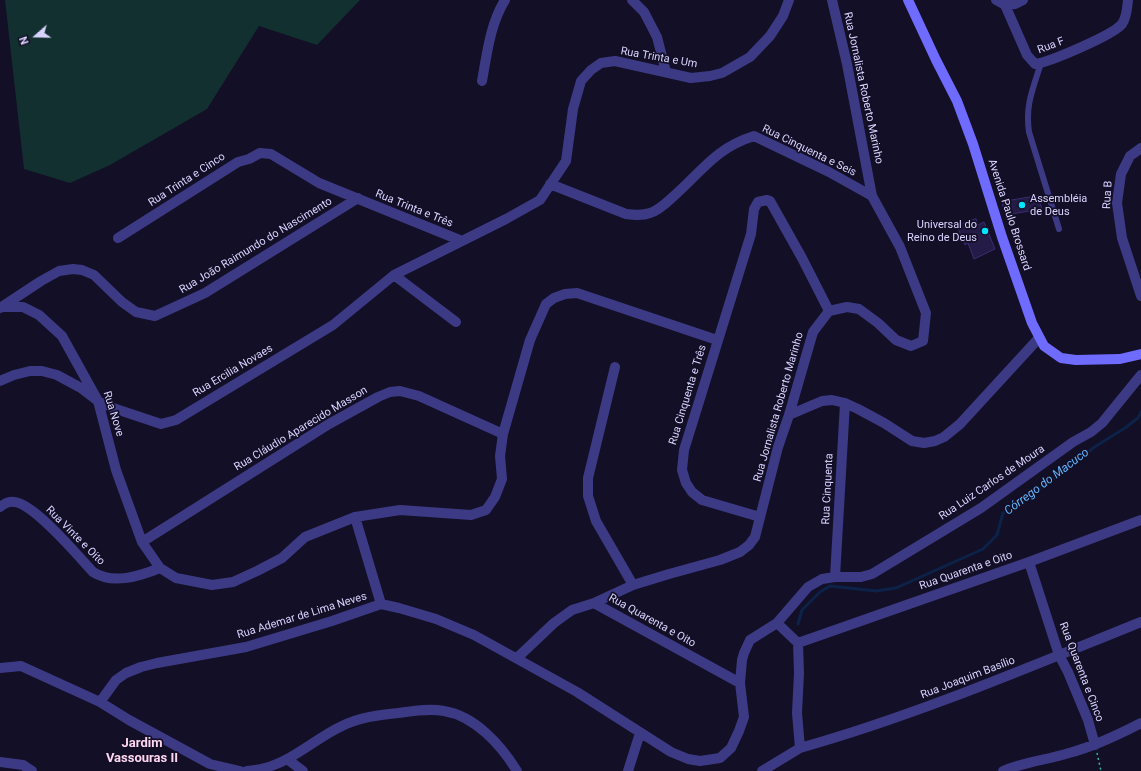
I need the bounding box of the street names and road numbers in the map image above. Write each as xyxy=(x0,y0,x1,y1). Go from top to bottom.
street label: Rua Jornalista Roberto Marinho xyxy=(840,11,886,165)
street label: Rua F xyxy=(1036,35,1066,57)
street label: Rua Trinta e Um xyxy=(620,45,698,71)
street label: Rua Cinquenta e Seis xyxy=(760,122,858,180)
street label: Rua Trinta e Cinco xyxy=(146,150,228,210)
street label: Avenida Paulo Brossard xyxy=(985,158,1033,272)
street label: Rua B xyxy=(1101,180,1115,210)
street label: Rua Trinta e Três xyxy=(373,187,455,231)
street label: Rua João Raimundo do Nascimento xyxy=(177,195,335,297)
street label: Rua Jornalista Roberto Marinho xyxy=(751,331,807,483)
street label: Rua Ercilia Novaes xyxy=(191,342,275,400)
street label: Rua Cinquenta e Três xyxy=(667,343,709,447)
street label: Rua Cláudio Aparecido Masson xyxy=(232,384,370,474)
street label: Rua Nove xyxy=(100,390,126,438)
street label: Rua Luiz Carlos de Moura xyxy=(937,443,1047,523)
street label: Rua Cinquenta xyxy=(820,453,836,525)
street label: Rua Vinte e Oito xyxy=(43,504,107,568)
street label: Rua Quarenta e Oito xyxy=(918,549,1014,593)
street label: Rua Ademar de Lima Neves xyxy=(236,590,368,642)
street label: Rua Quarenta e Oito xyxy=(606,592,698,650)
street label: Rua Quarenta e Cinco xyxy=(1056,620,1106,724)
street label: Rua Joaquim Basílio xyxy=(919,654,1017,702)

